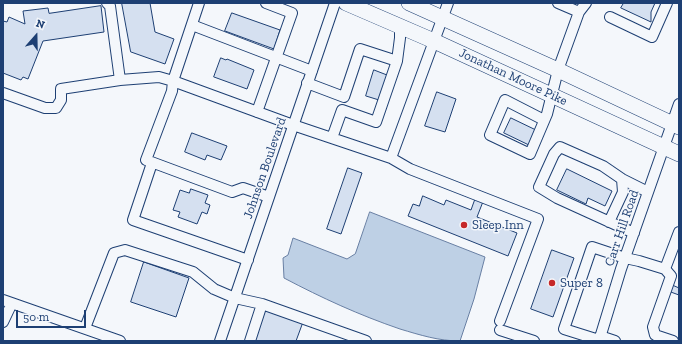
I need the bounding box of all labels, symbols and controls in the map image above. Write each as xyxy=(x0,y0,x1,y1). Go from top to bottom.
north arrow xyxy=(16,16,56,56)
text: N xyxy=(34,17,46,32)
street label: Jonathan Moore Pike xyxy=(456,45,570,109)
street label: Johnson Boulevard xyxy=(240,115,290,221)
street label: Carr Hill Road xyxy=(602,188,642,268)
place label: Sleep Inn xyxy=(472,217,524,233)
marker: Sleep Inn xyxy=(459,220,469,230)
place label: Super 8 xyxy=(560,275,603,291)
marker: Super 8 xyxy=(547,278,557,288)
scale bar xyxy=(18,302,88,328)
text: 50 m xyxy=(23,310,49,324)

